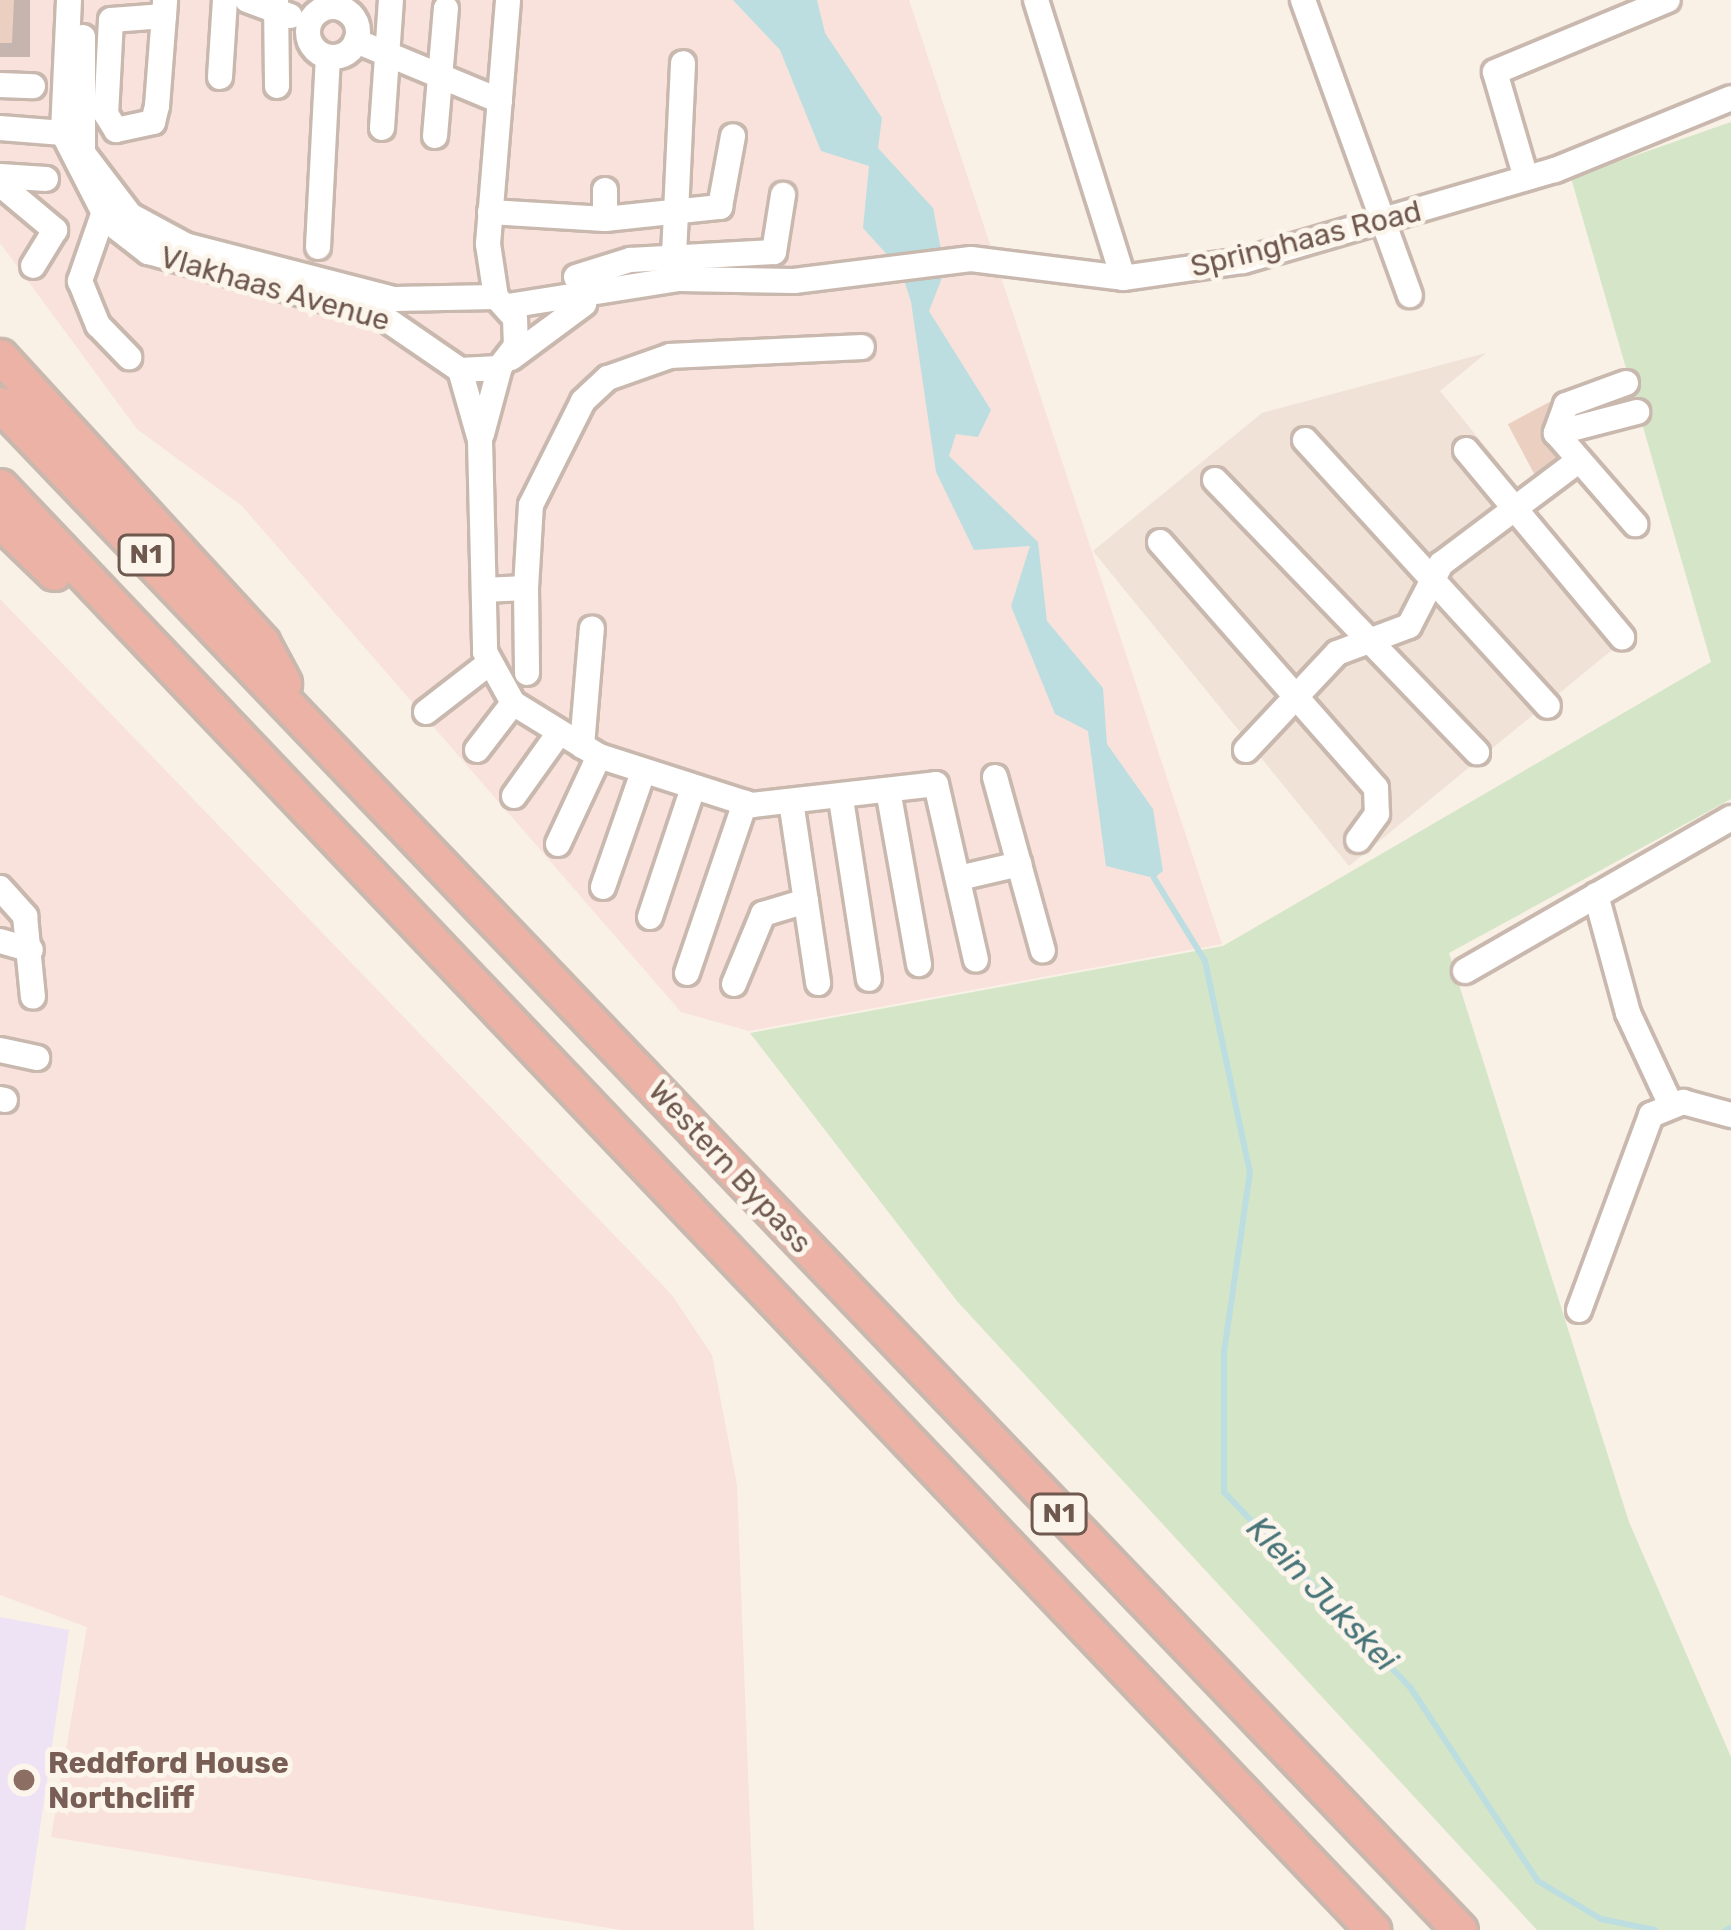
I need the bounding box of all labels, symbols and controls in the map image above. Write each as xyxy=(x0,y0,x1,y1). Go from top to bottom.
street label: Springhaas Road xyxy=(1187,193,1425,285)
street label: Vlakhaas Avenue xyxy=(156,239,394,339)
road number: N1 xyxy=(116,534,176,576)
street label: Western Bypass xyxy=(641,1073,819,1261)
road number: N1 xyxy=(1029,1493,1089,1535)
water label: Klein Jukskei xyxy=(1239,1509,1405,1679)
place label: Reddford House Northcliff xyxy=(48,1745,289,1816)
marker: Reddford House Northcliff xyxy=(11,1767,37,1793)

